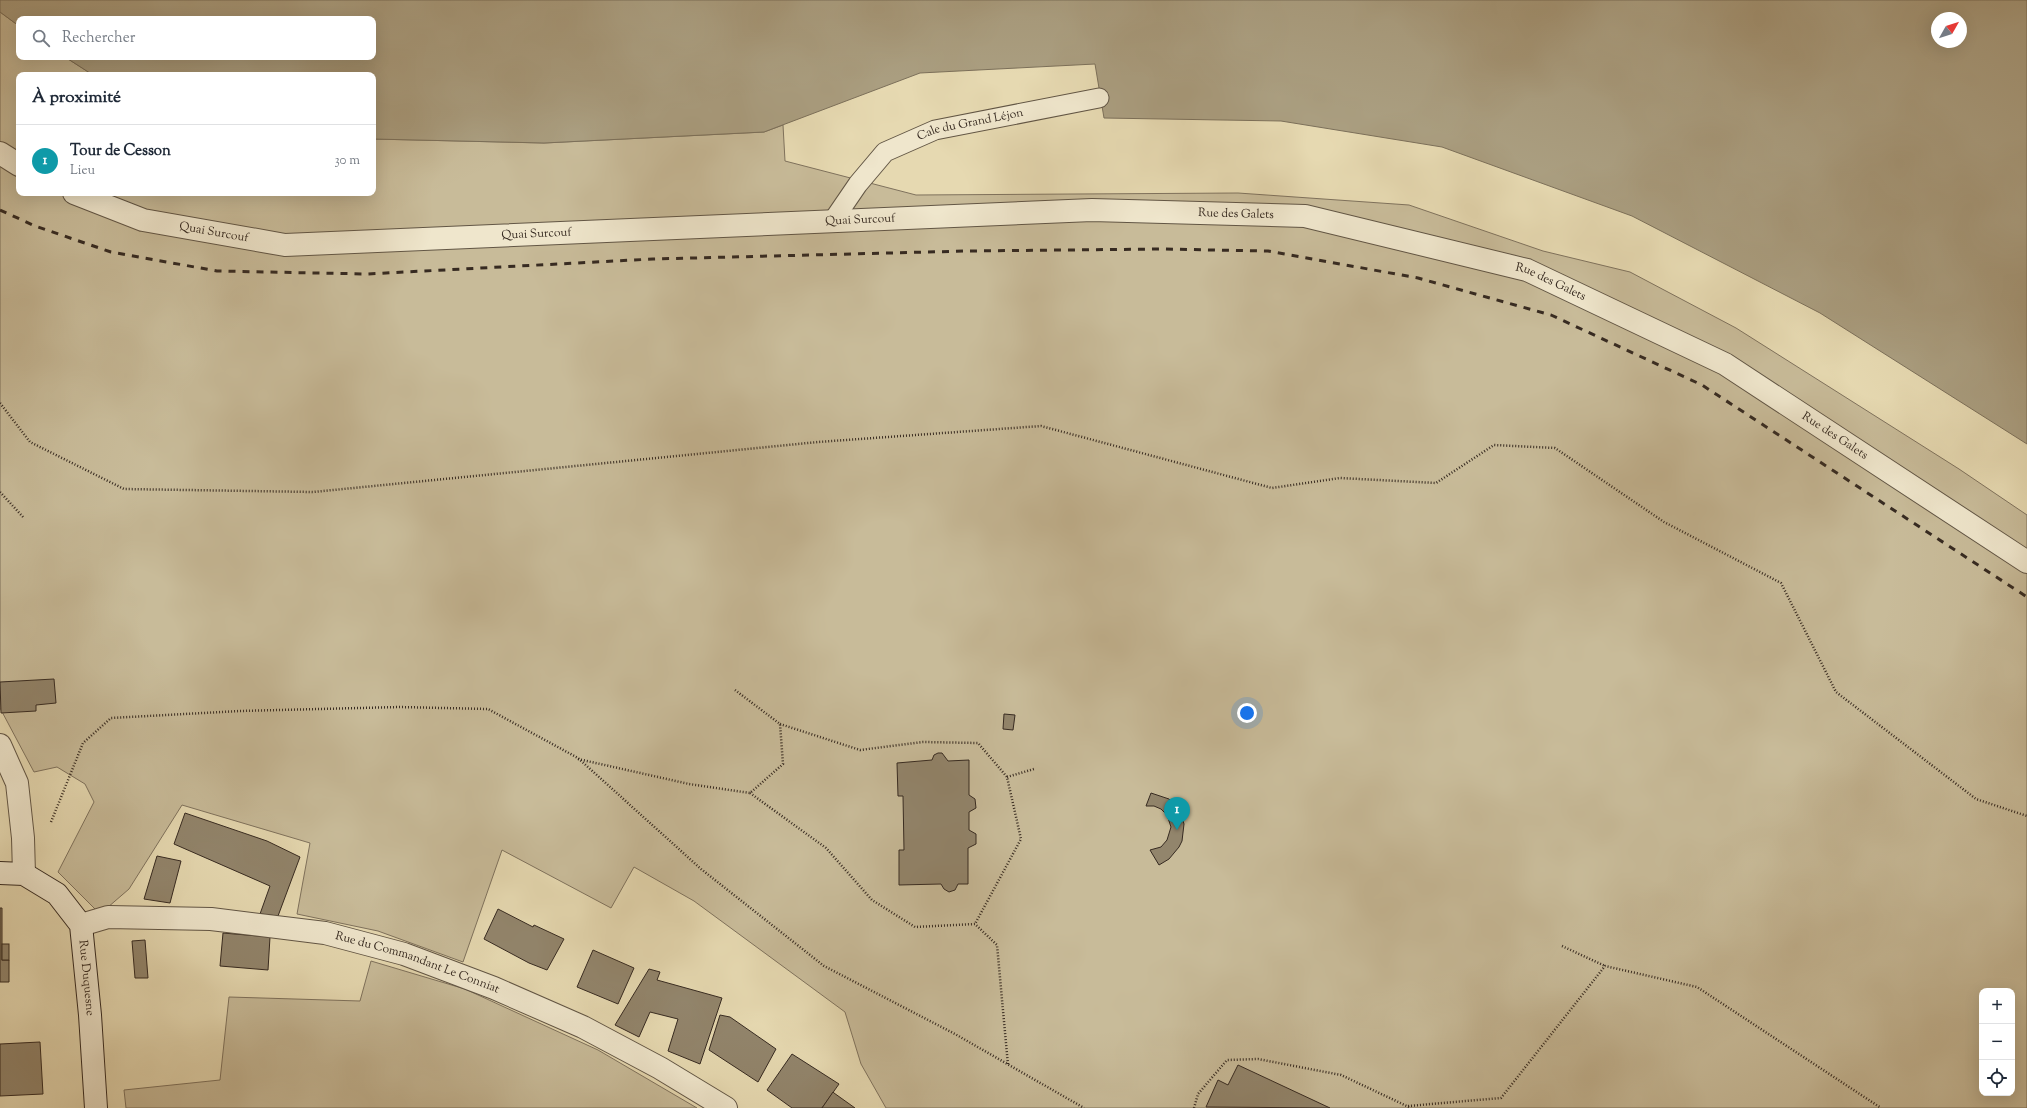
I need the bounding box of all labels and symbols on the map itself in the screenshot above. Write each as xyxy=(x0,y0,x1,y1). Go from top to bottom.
north arrow xyxy=(1931,12,1967,48)
street label: Cale du Grand Léjon xyxy=(914,104,1025,146)
street label: Rue des Galets xyxy=(1198,204,1274,224)
street label: Quai Surcouf xyxy=(825,210,896,231)
street label: Quai Surcouf xyxy=(178,218,251,248)
street label: Quai Surcouf xyxy=(501,224,573,245)
street label: Rue des Galets xyxy=(1514,259,1589,306)
street label: Rue des Galets xyxy=(1798,408,1872,464)
your location xyxy=(1237,703,1257,723)
pin: 1 xyxy=(1164,797,1190,830)
street label: Rue du Commandant Le Conniat xyxy=(333,927,502,998)
street label: Rue Duquesne xyxy=(74,939,99,1017)

